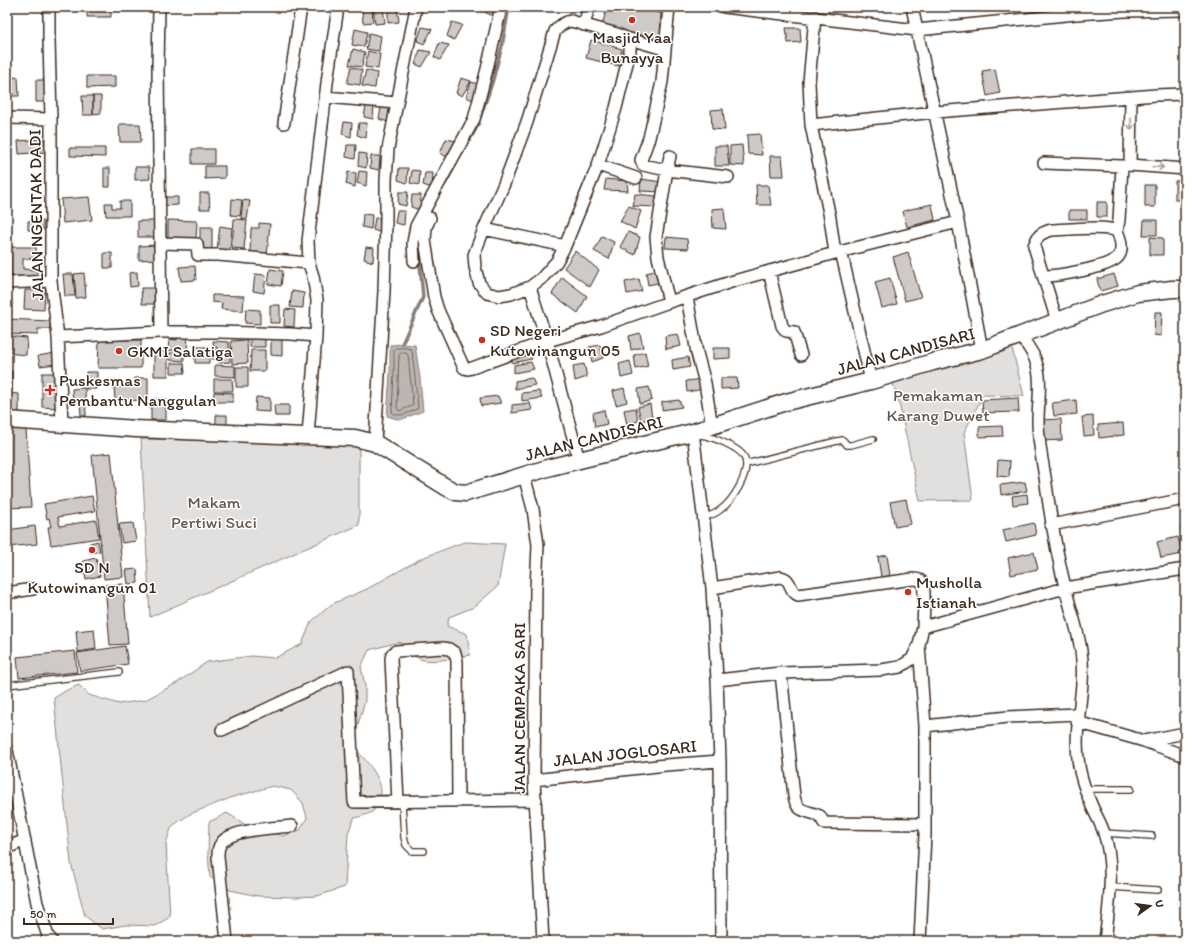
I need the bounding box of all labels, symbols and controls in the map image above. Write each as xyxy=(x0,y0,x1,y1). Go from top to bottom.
marker: Masjid Yaa Bunayya xyxy=(627,15,637,25)
place label: Masjid Yaa Bunayya xyxy=(593,27,672,67)
one-way arrow xyxy=(1127,117,1135,130)
street label: JALAN NGENTAK DADI xyxy=(25,129,47,301)
one-way arrow xyxy=(1151,163,1164,170)
place label: SD Negeri Kutowinangun 05 xyxy=(490,320,620,360)
street label: JALAN CANDISARI xyxy=(835,323,977,379)
marker: SD Negeri Kutowinangun 05 xyxy=(477,335,487,345)
place label: GKMI Salatiga xyxy=(127,341,233,361)
marker: GKMI Salatiga xyxy=(114,346,124,356)
place label: Puskesmas Pembantu Nanggulan xyxy=(59,370,217,410)
marker: Puskesmas Pembantu Nanggulan xyxy=(44,384,56,396)
park label: Pemakaman Karang Duwet xyxy=(886,385,990,425)
street label: JALAN CANDISARI xyxy=(523,411,665,465)
park label: Makam Pertiwi Suci xyxy=(171,492,257,532)
marker: SD N Kutowinangun 01 xyxy=(87,545,97,555)
place label: SD N Kutowinangun 01 xyxy=(28,557,157,597)
place label: Musholla Istianah xyxy=(916,572,982,612)
marker: Musholla Istianah xyxy=(903,587,913,597)
street label: JALAN CEMPAKA SARI xyxy=(509,622,529,794)
street label: JALAN JOGLOSARI xyxy=(552,736,698,770)
north arrow xyxy=(1130,886,1170,926)
text: U xyxy=(1152,899,1166,909)
scale bar xyxy=(24,900,113,926)
text: 50 m xyxy=(30,907,56,921)

